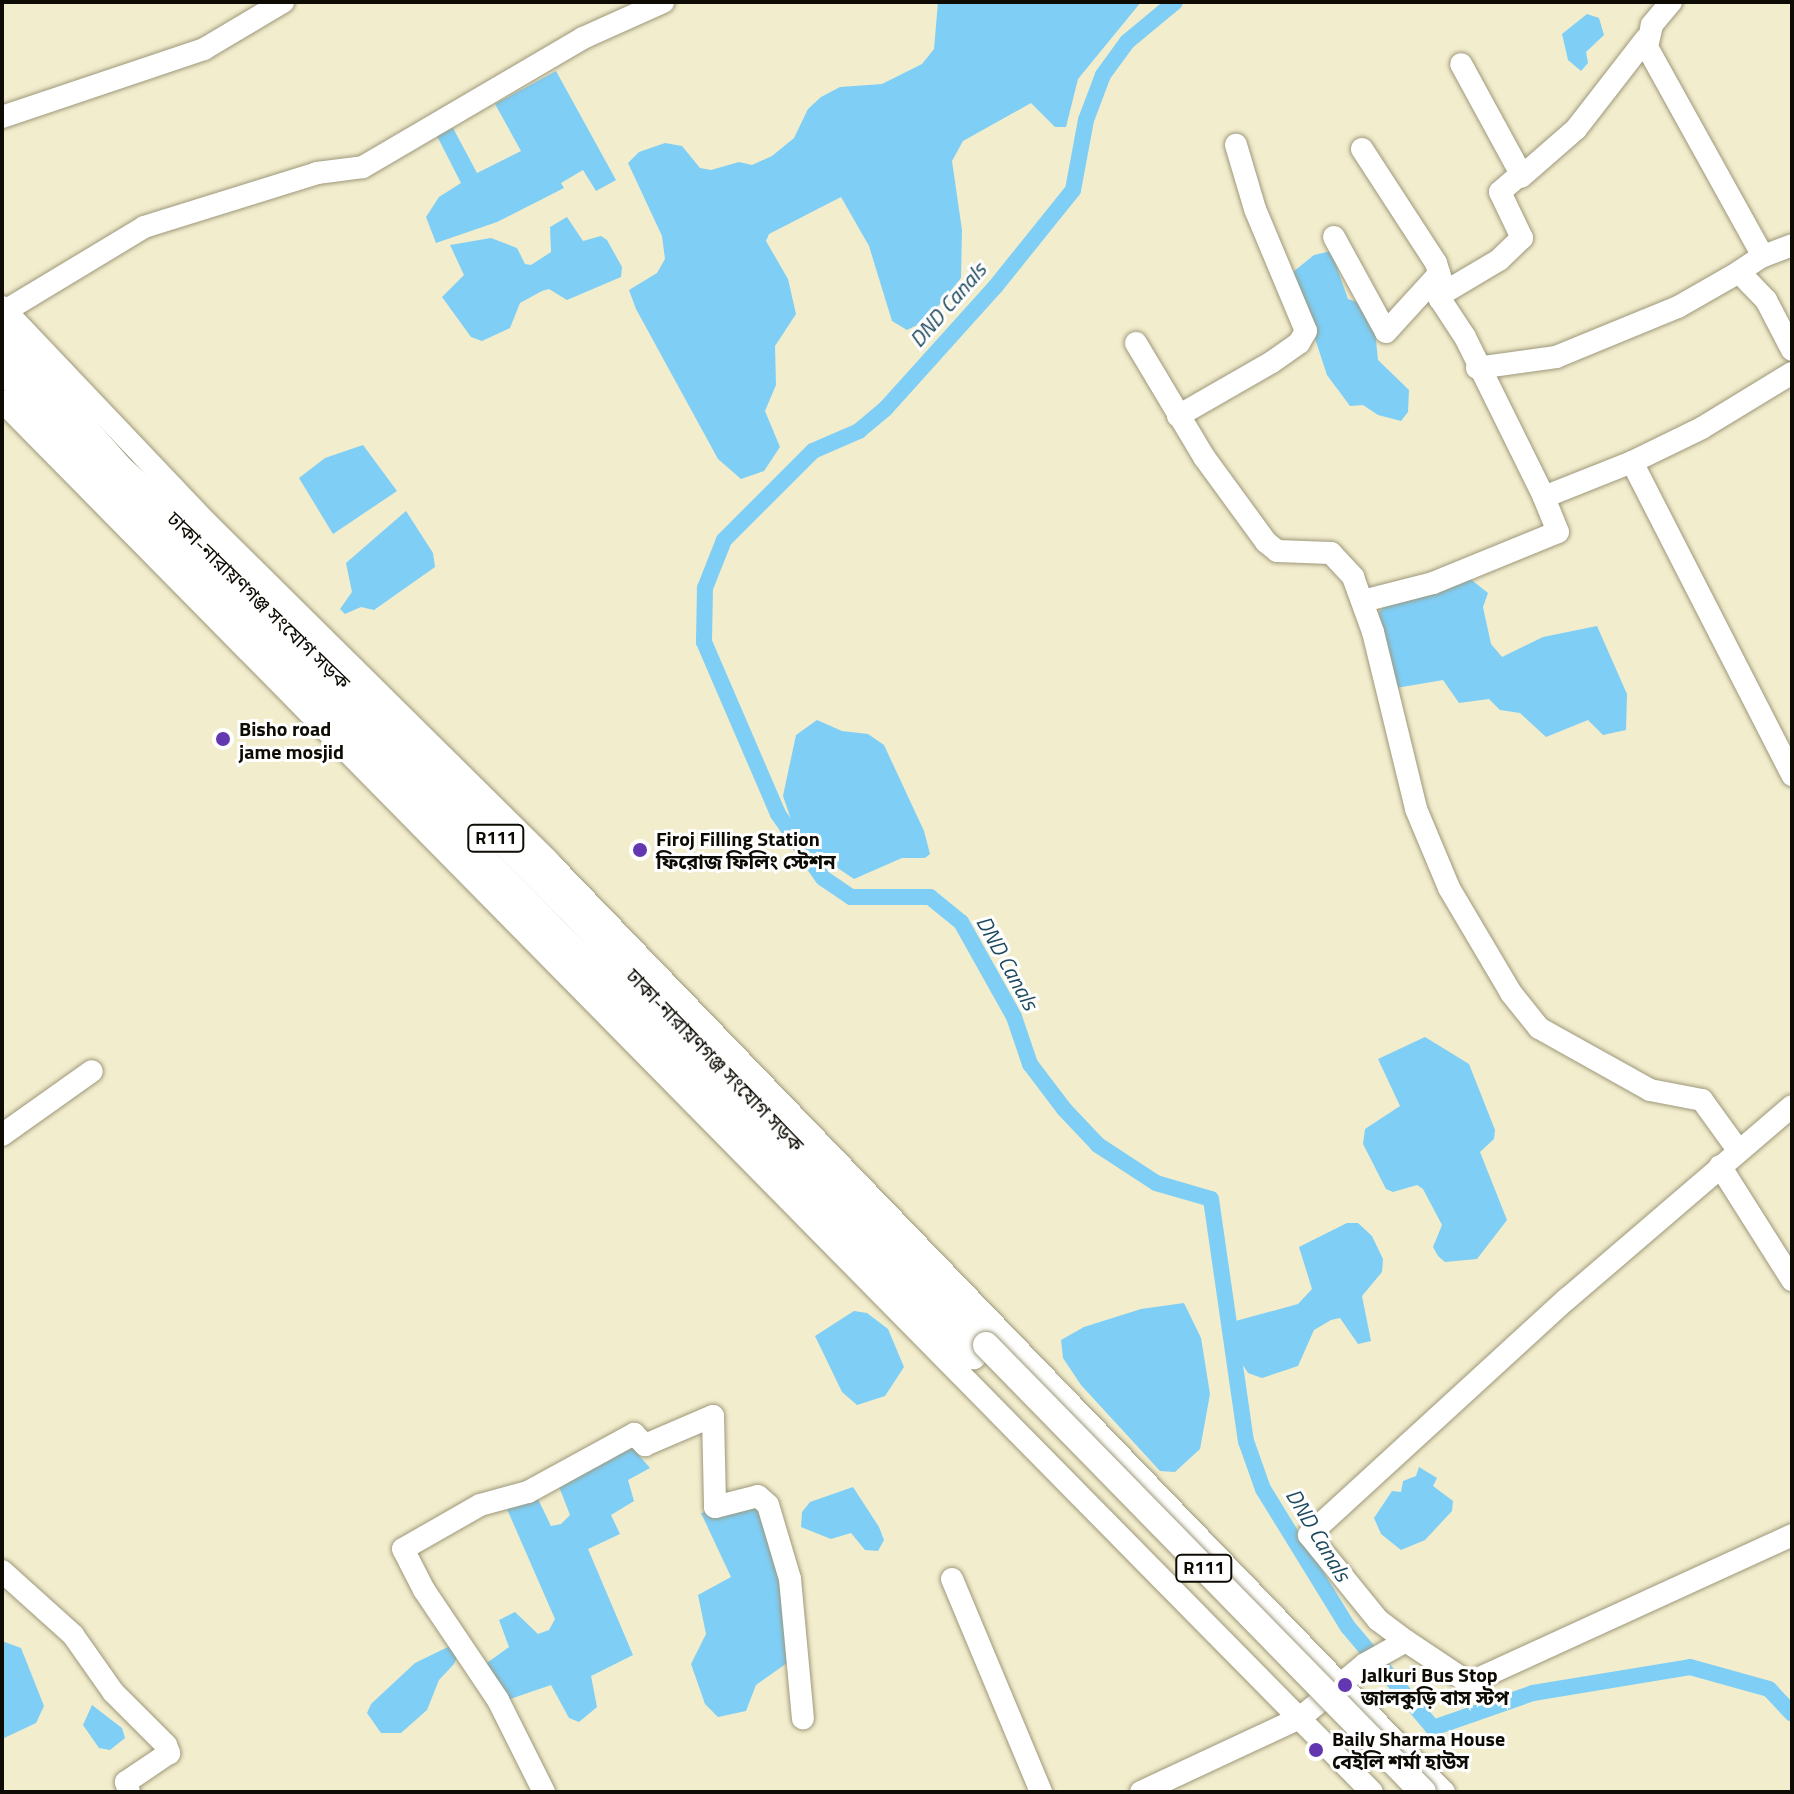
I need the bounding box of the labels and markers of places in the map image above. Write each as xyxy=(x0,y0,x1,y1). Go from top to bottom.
place label: Bisho road jame mosjid xyxy=(239,716,344,763)
marker: Bisho road jame mosjid xyxy=(214,730,232,748)
place label: Firoj Filling Station ফিরোজ ফিলিং স্টেশন xyxy=(656,826,836,873)
marker: Firoj Filling Station ফিরোজ ফিলিং স্টেশন xyxy=(631,841,649,859)
place label: Jalkuri Bus Stop জালকুড়ি বাস স্টপ xyxy=(1361,1662,1509,1709)
marker: Jalkuri Bus Stop জালকুড়ি বাস স্টপ xyxy=(1336,1676,1354,1694)
place label: Baily Sharma House বেইলি শর্মা হাউস xyxy=(1332,1726,1505,1773)
marker: Baily Sharma House বেইলি শর্মা হাউস xyxy=(1307,1741,1325,1759)

